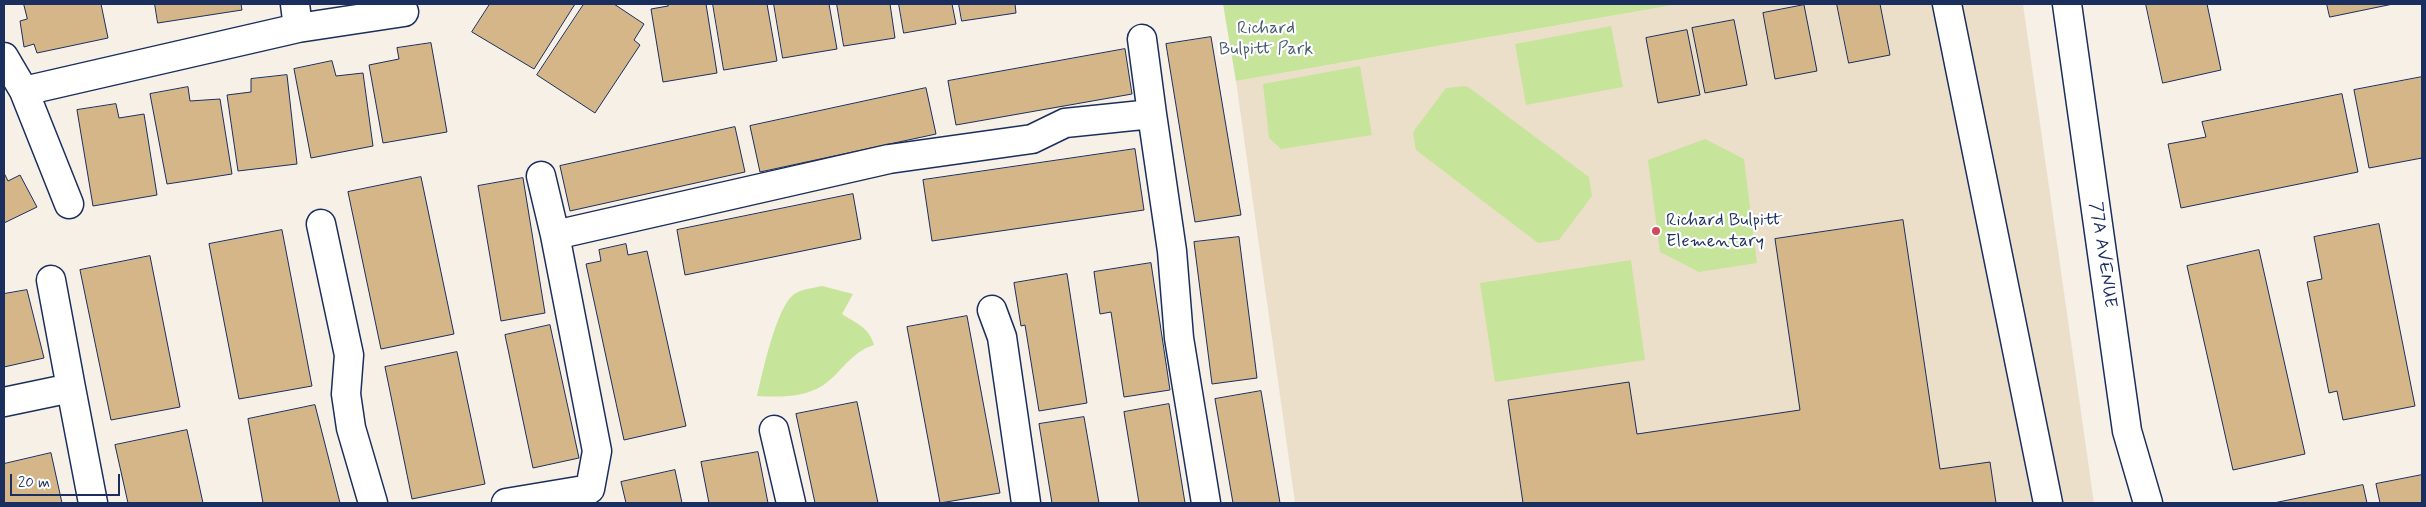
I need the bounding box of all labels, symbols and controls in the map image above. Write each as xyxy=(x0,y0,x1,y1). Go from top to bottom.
park label: Richard Bulpitt Park xyxy=(1219,18,1313,60)
street label: 77A AVENUE xyxy=(2084,201,2120,309)
place label: Richard Bulpitt Elementary xyxy=(1666,210,1782,252)
marker: Richard Bulpitt Elementary xyxy=(1650,225,1662,237)
scale bar xyxy=(12,464,122,496)
text: 20 m xyxy=(18,473,50,493)

